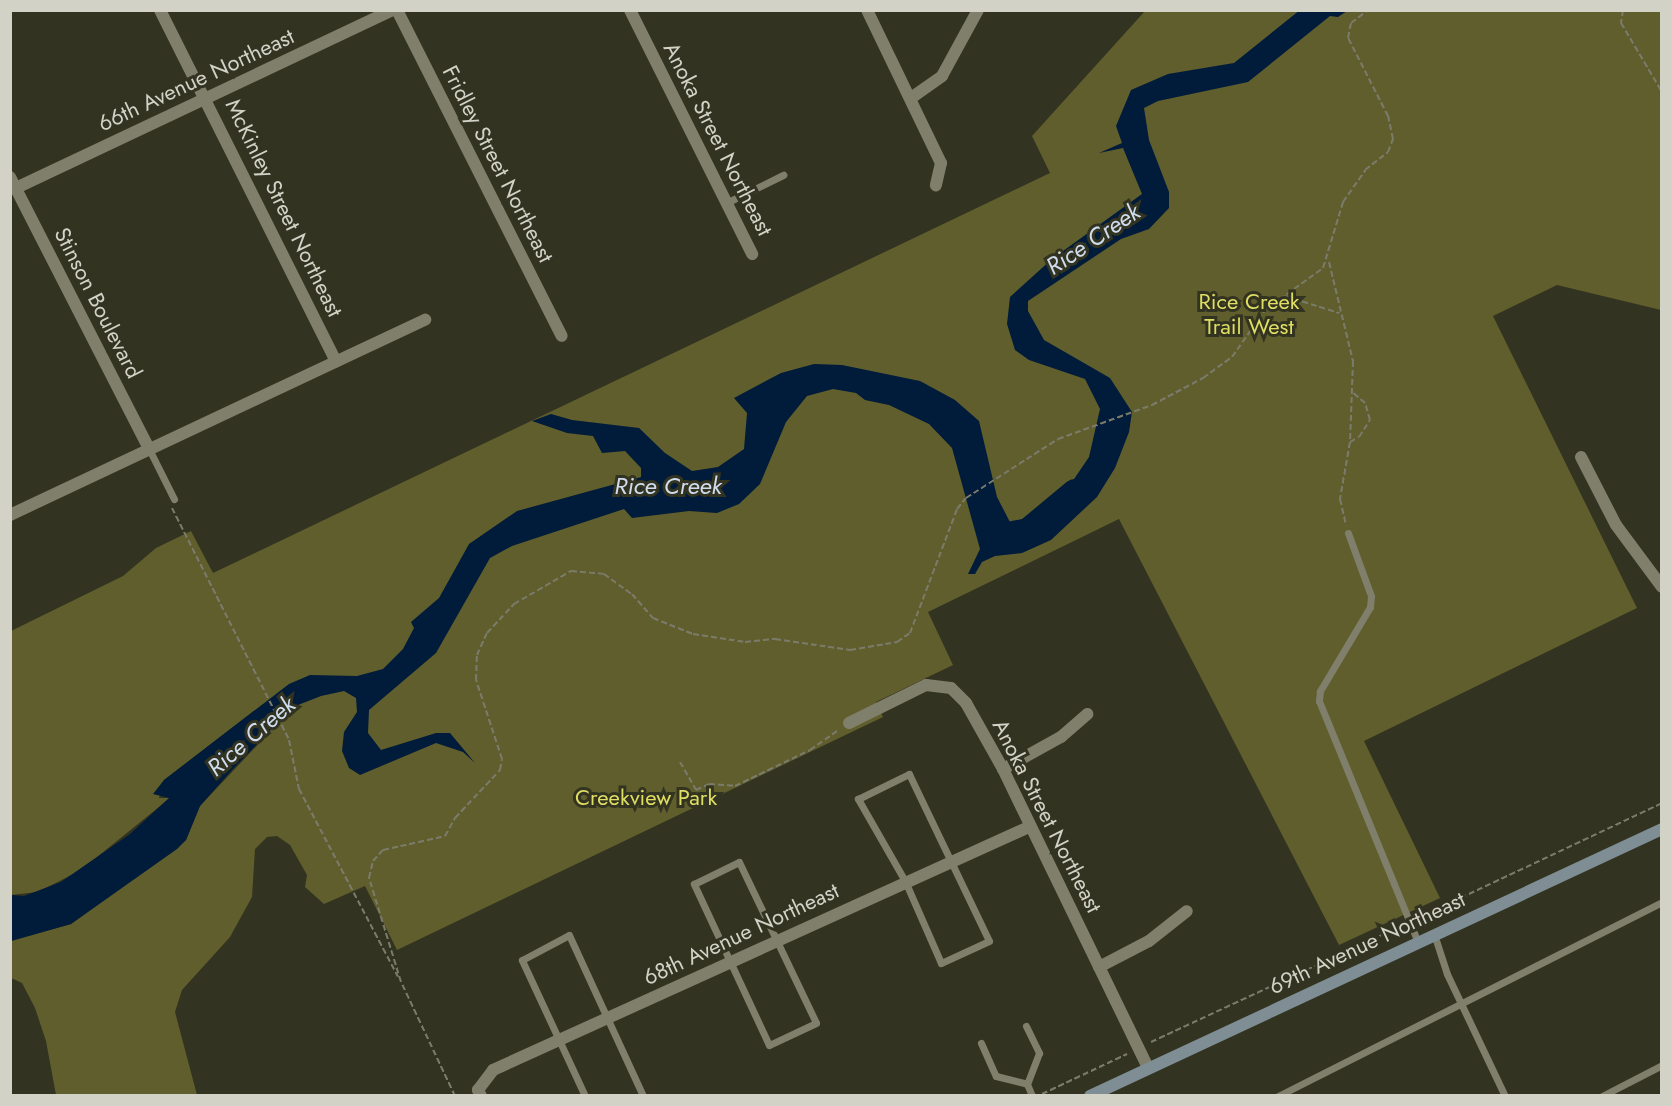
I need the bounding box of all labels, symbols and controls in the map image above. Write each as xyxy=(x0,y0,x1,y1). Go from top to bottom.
street label: 66th Avenue Northeast xyxy=(94,23,298,137)
street label: Anoka Street Northeast xyxy=(658,38,778,240)
street label: Fridley Street Northeast xyxy=(437,61,559,267)
street label: McKinley Street Northeast xyxy=(220,95,348,321)
water label: Rice Creek xyxy=(1040,197,1146,281)
street label: Stinson Boulevard xyxy=(49,223,147,383)
park label: Rice Creek Trail West xyxy=(1198,288,1300,340)
water label: Rice Creek xyxy=(614,472,722,500)
water label: Rice Creek xyxy=(201,690,301,782)
street label: Anoka Street Northeast xyxy=(987,715,1107,917)
park label: Creekview Park xyxy=(575,785,717,811)
street label: 68th Avenue Northeast xyxy=(639,877,843,991)
street label: 69th Avenue Northeast xyxy=(1265,886,1469,1000)

